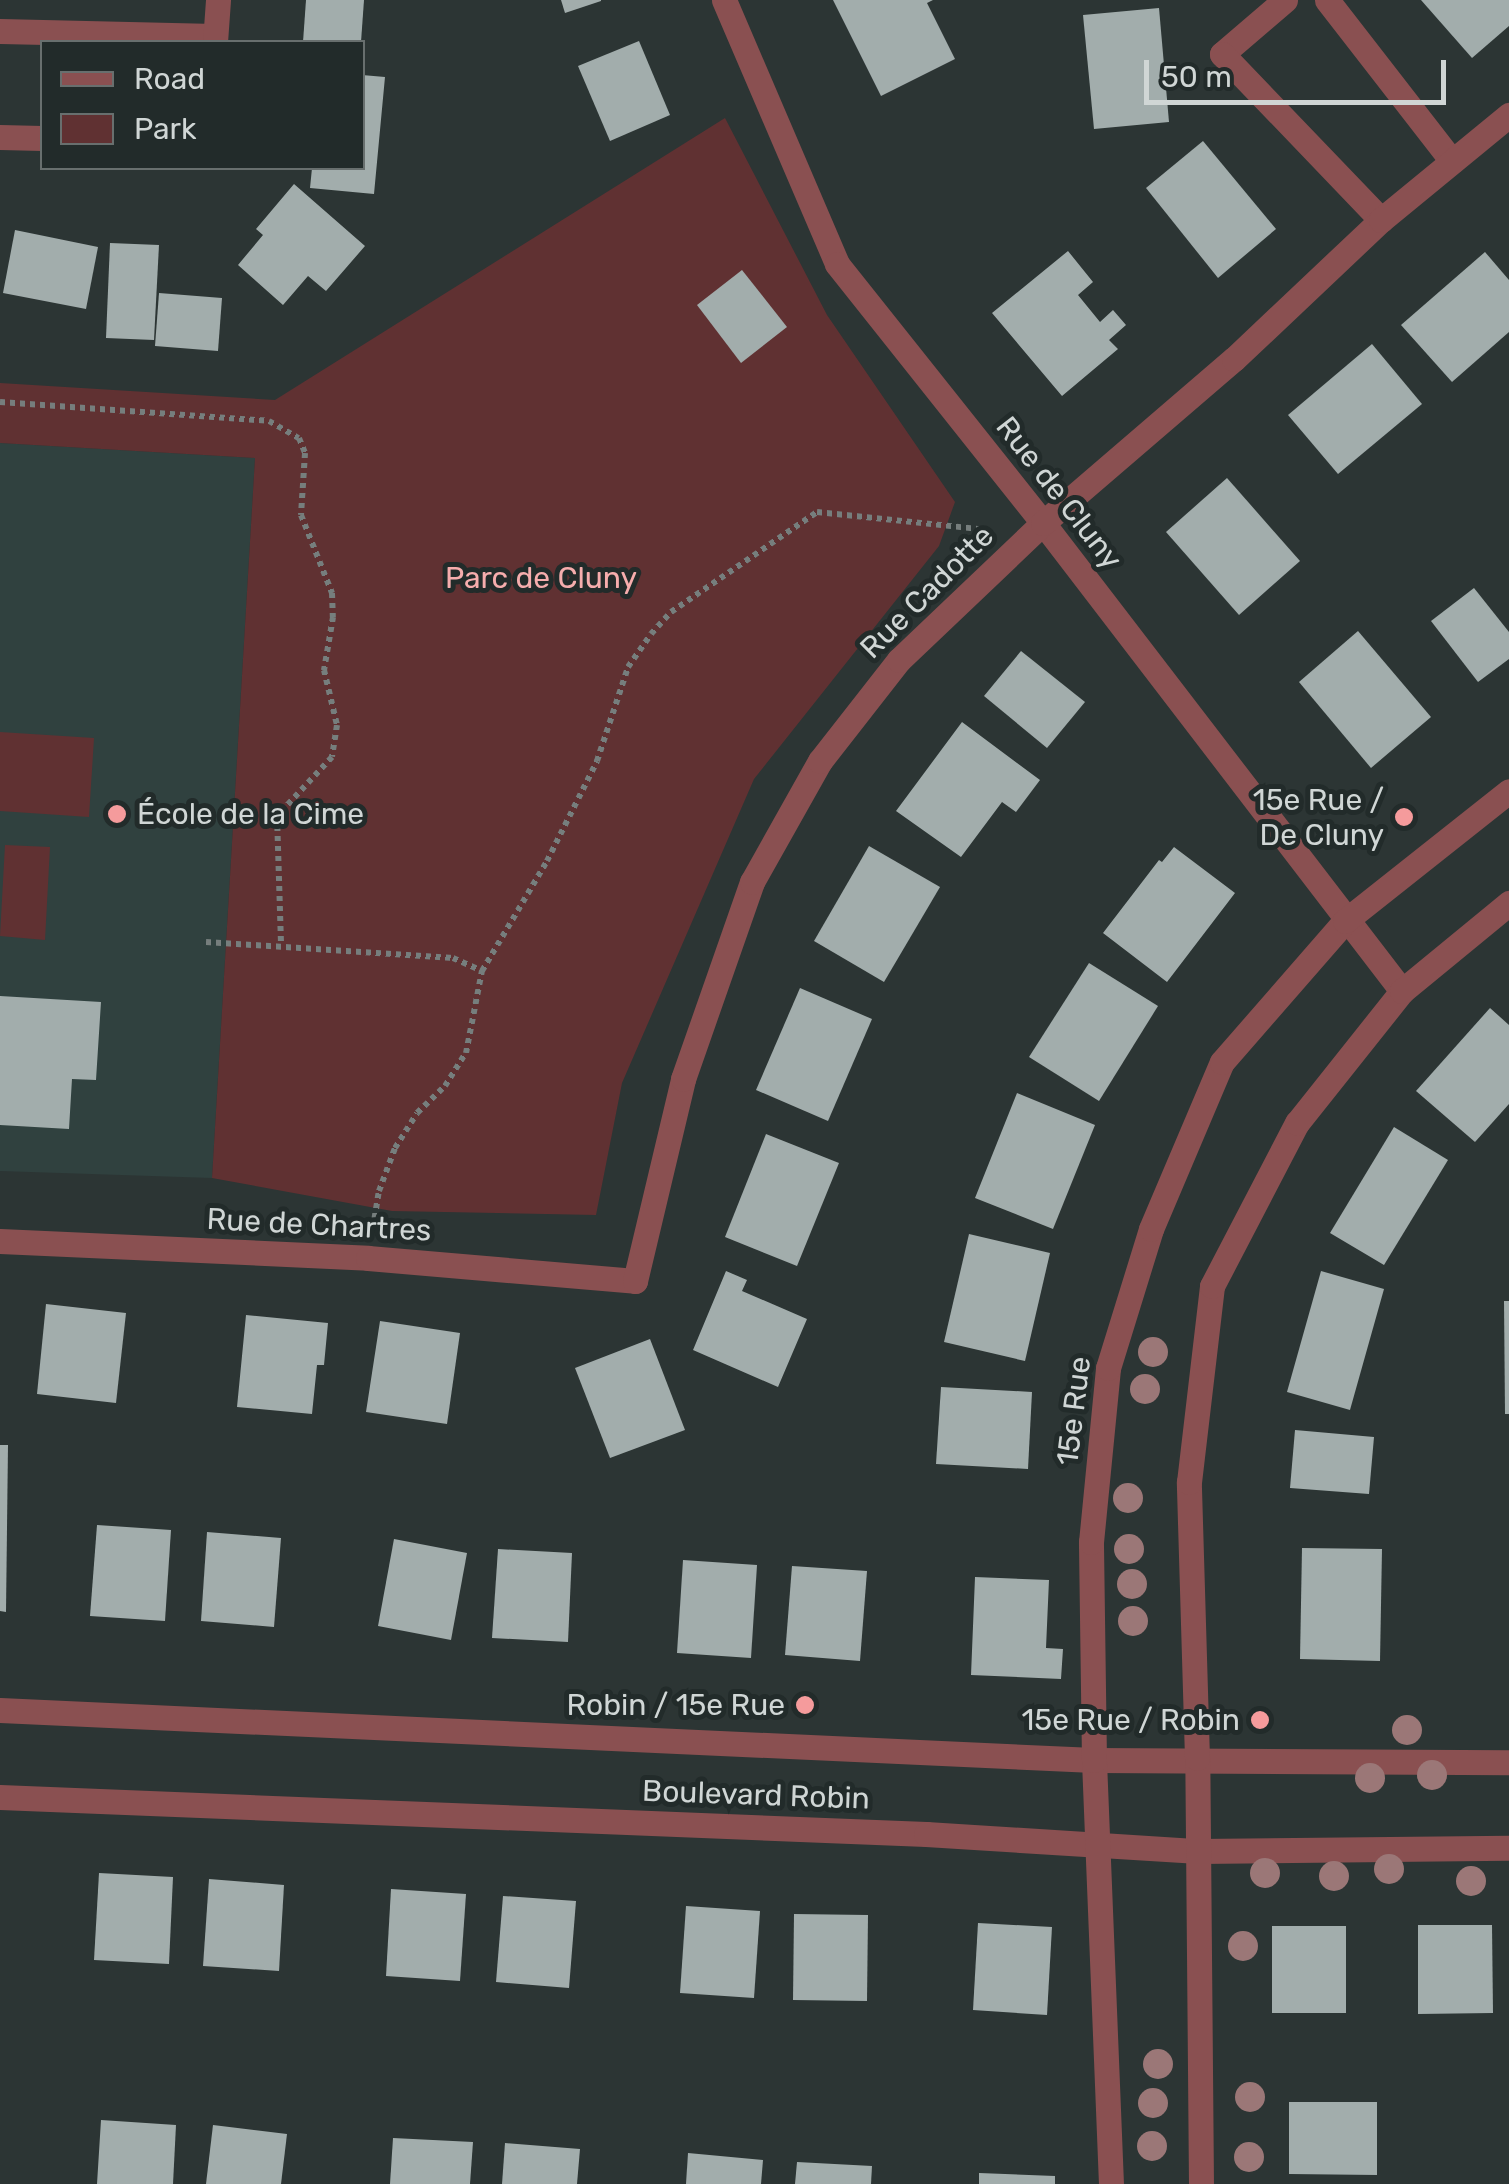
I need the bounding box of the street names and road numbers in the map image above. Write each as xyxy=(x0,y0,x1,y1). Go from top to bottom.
street label: Rue de Cluny xyxy=(988,410,1130,576)
street label: Rue Cadotte xyxy=(853,518,1001,666)
street label: Rue de Chartres xyxy=(206,1201,432,1249)
street label: 15e Rue xyxy=(1049,1355,1099,1467)
street label: Boulevard Robin xyxy=(642,1773,870,1817)

